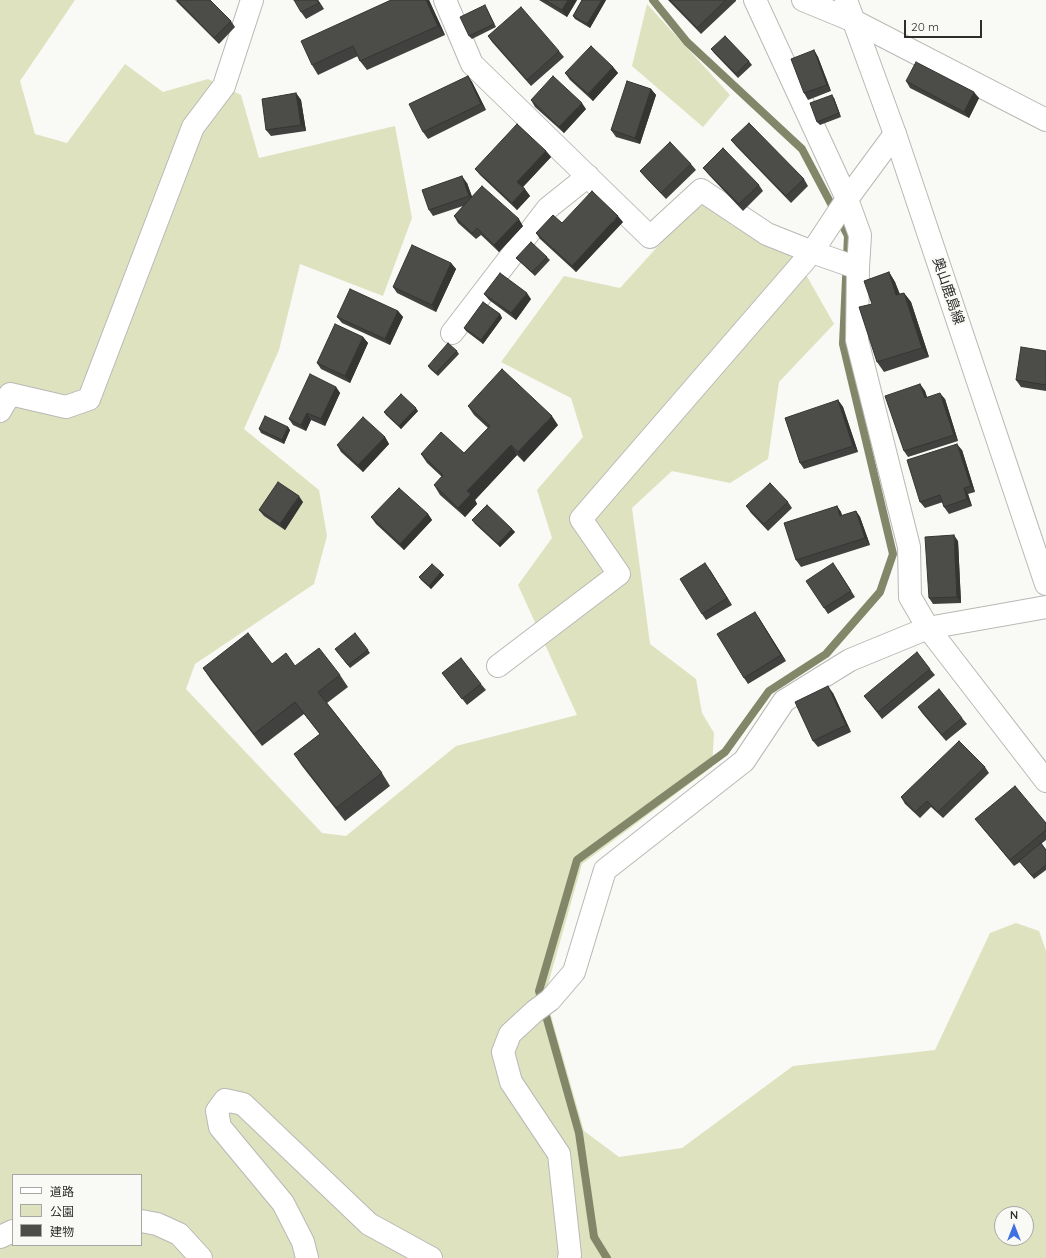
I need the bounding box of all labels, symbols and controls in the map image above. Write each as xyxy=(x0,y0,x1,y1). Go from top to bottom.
scale bar xyxy=(906,12,984,38)
text: 20 m xyxy=(911,19,939,34)
street label: 奥山鹿島線 xyxy=(929,255,967,327)
legend xyxy=(12,1174,142,1246)
text: 道路 xyxy=(50,1184,74,1199)
text: 公園 xyxy=(50,1204,74,1219)
north arrow xyxy=(994,1206,1034,1246)
text: N xyxy=(1010,1208,1018,1222)
text: 建物 xyxy=(50,1224,74,1239)

